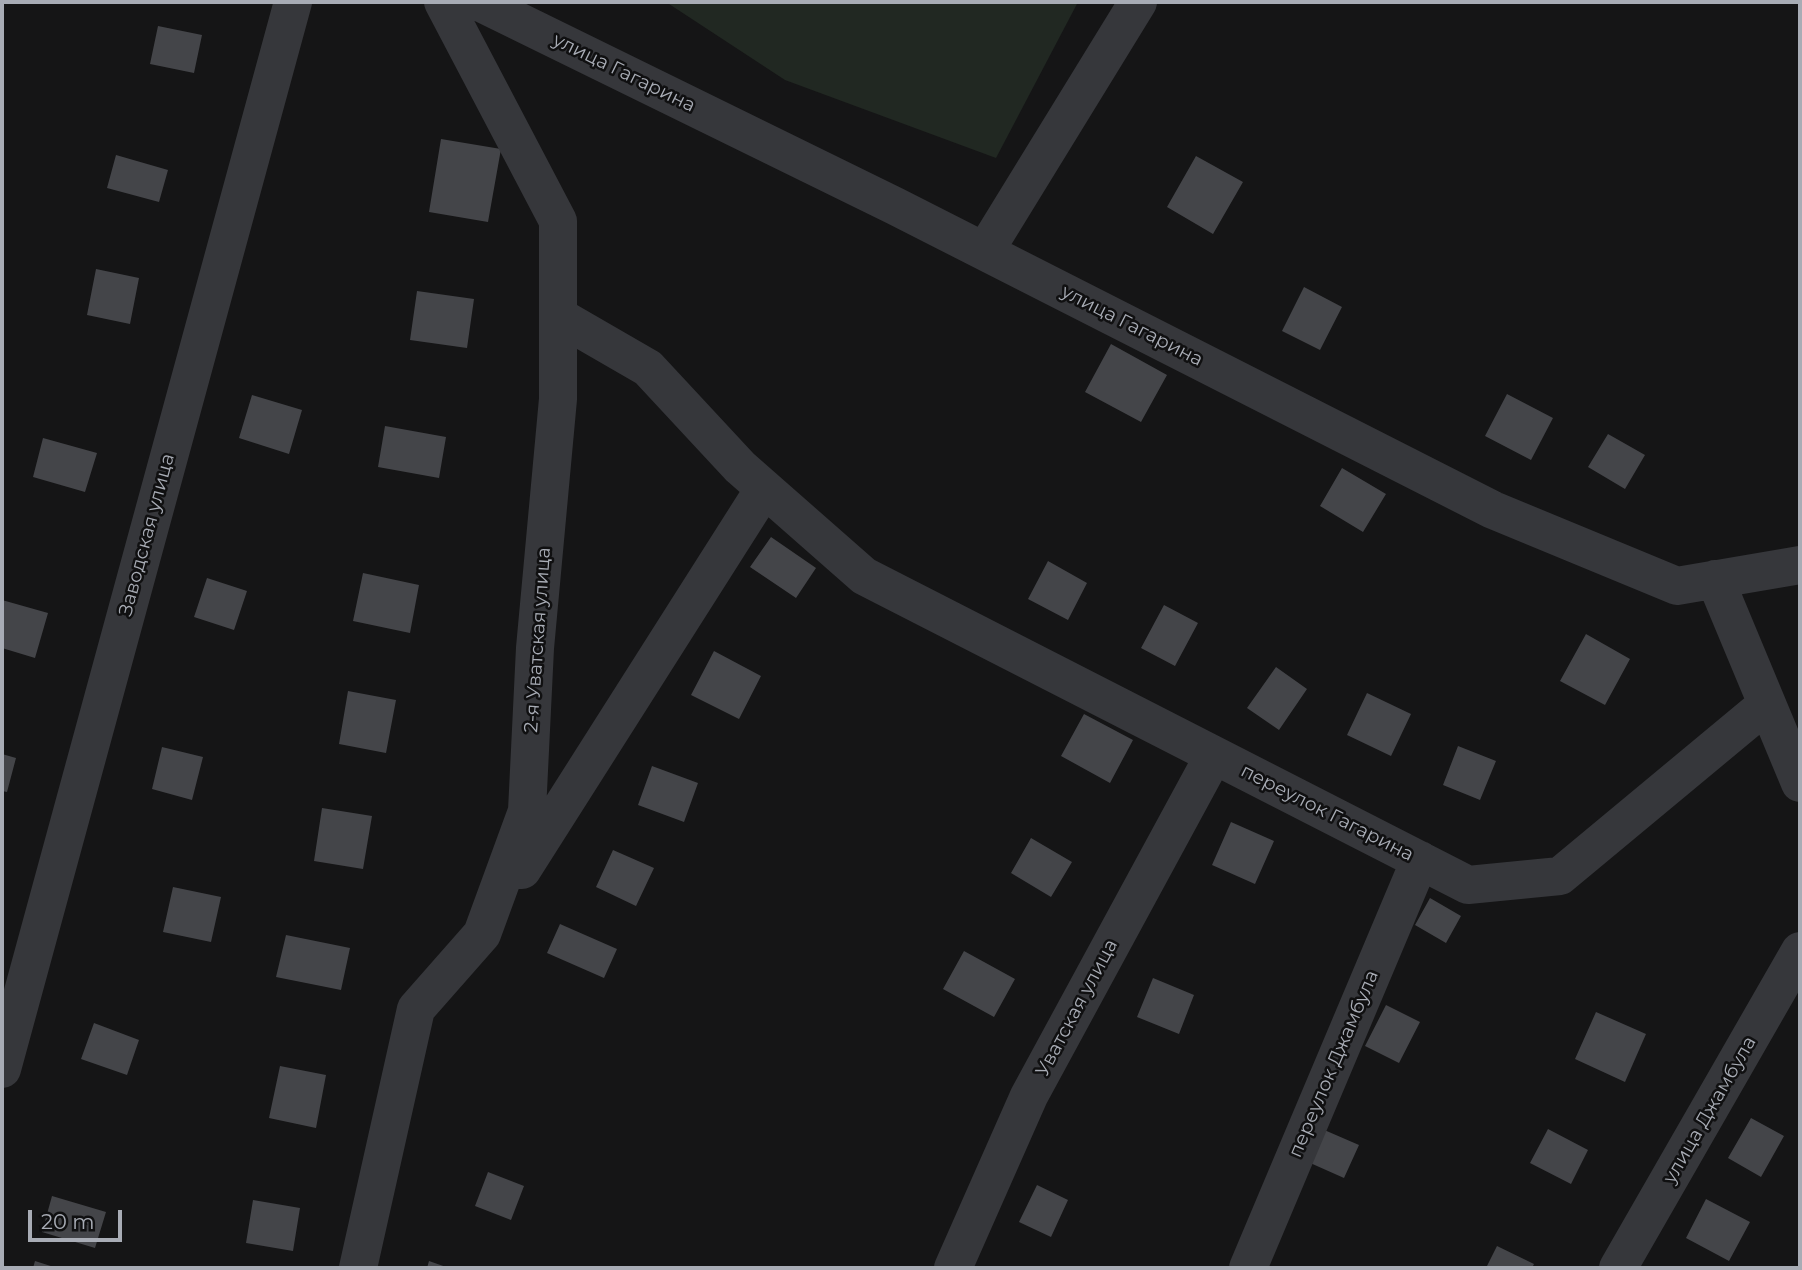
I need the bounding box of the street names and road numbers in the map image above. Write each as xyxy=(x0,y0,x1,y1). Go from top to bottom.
street label: улица Гагарина xyxy=(549,29,699,117)
street label: улица Гагарина xyxy=(1057,280,1207,372)
street label: Заводская улица xyxy=(114,451,180,619)
street label: 2-я Уватская улица xyxy=(520,547,556,733)
street label: переулок Гагарина xyxy=(1237,760,1417,866)
street label: Уватская улица xyxy=(1031,936,1123,1080)
street label: переулок Джамбула xyxy=(1284,967,1384,1161)
street label: улица Джамбула xyxy=(1659,1032,1761,1188)

